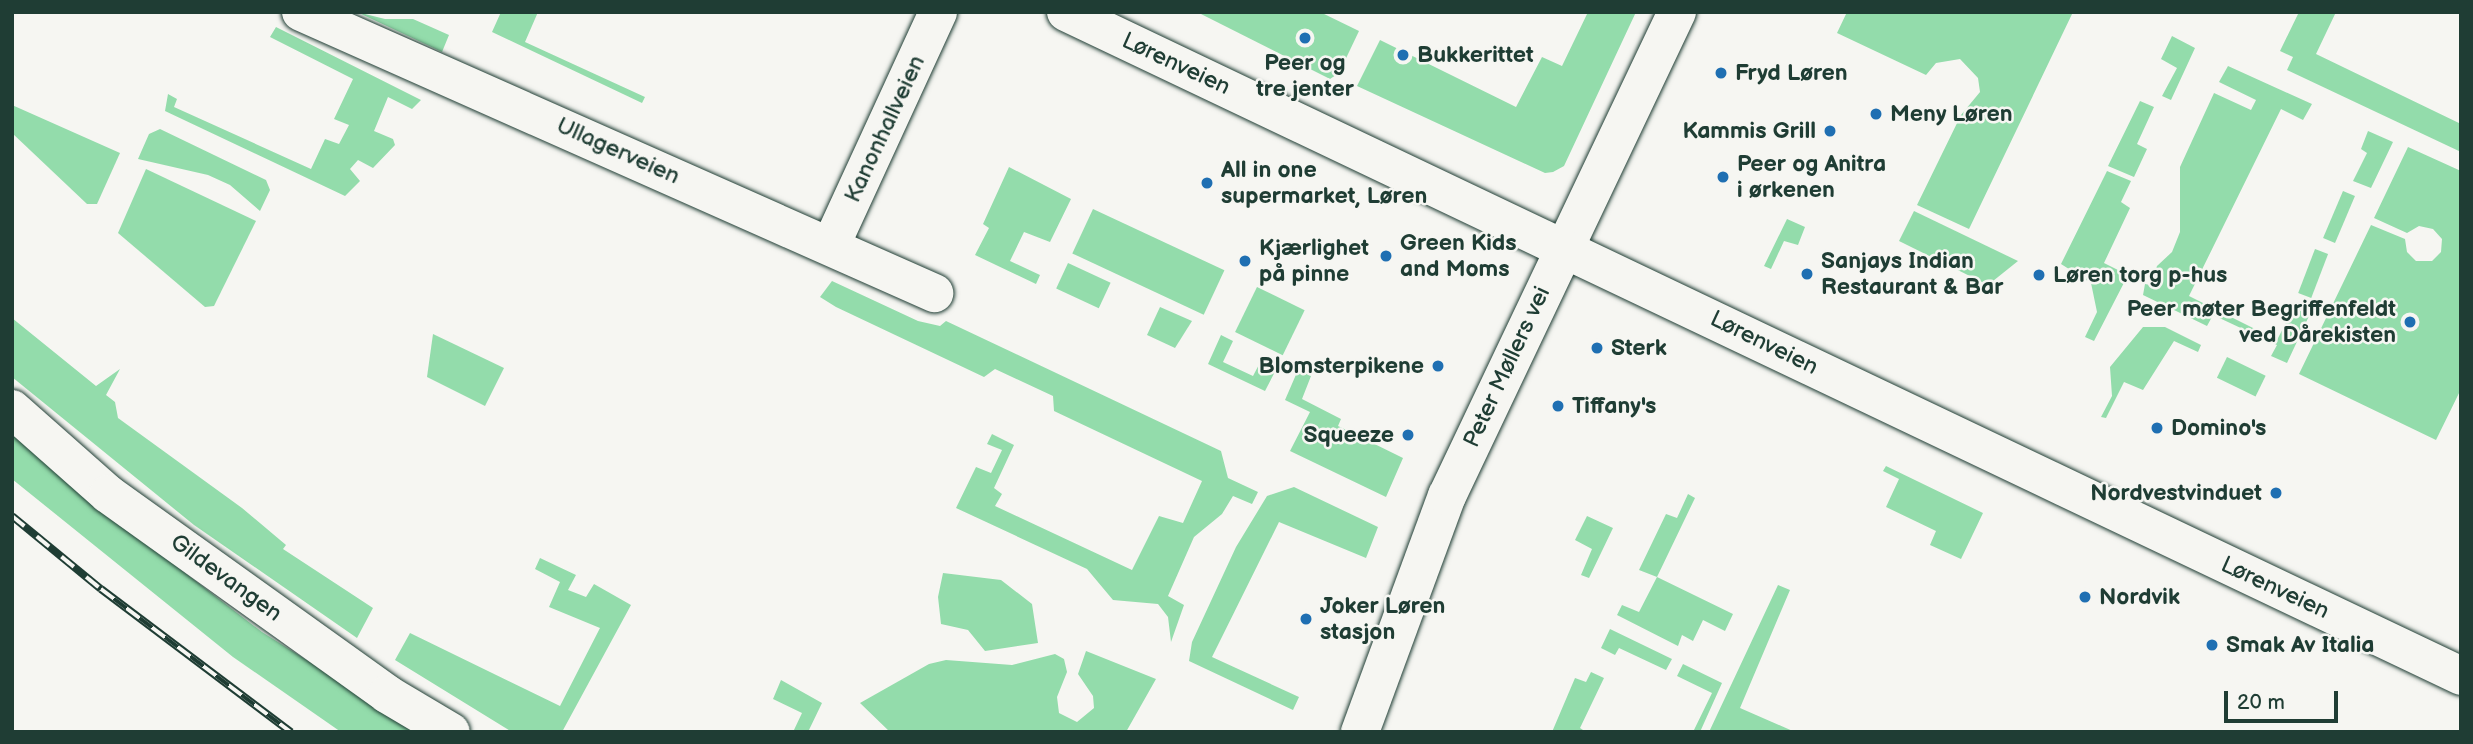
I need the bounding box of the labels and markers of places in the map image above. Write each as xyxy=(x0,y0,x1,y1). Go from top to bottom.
marker: Peer og tre jenter xyxy=(1297,30,1313,46)
place label: Bukkerittet xyxy=(1417,41,1534,69)
marker: Bukkerittet xyxy=(1395,47,1411,63)
place label: Peer og tre jenter xyxy=(1256,49,1354,103)
place label: Fryd Løren xyxy=(1735,59,1848,87)
marker: Fryd Løren xyxy=(1713,65,1729,81)
place label: Meny Løren xyxy=(1890,100,2013,128)
marker: Meny Løren xyxy=(1868,106,1884,122)
place label: Kammis Grill xyxy=(1682,117,1816,145)
marker: Kammis Grill xyxy=(1822,123,1838,139)
place label: Peer og Anitra i ørkenen xyxy=(1737,150,1886,204)
place label: All in one supermarket, Løren xyxy=(1221,156,1427,210)
marker: Peer og Anitra i ørkenen xyxy=(1715,169,1731,185)
marker: All in one supermarket, Løren xyxy=(1199,175,1215,191)
place label: Green Kids and Moms xyxy=(1400,229,1517,283)
place label: Kjærlighet på pinne xyxy=(1259,234,1369,288)
place label: Sanjays Indian Restaurant & Bar xyxy=(1821,247,2003,301)
marker: Green Kids and Moms xyxy=(1378,248,1394,264)
marker: Kjærlighet på pinne xyxy=(1237,253,1253,269)
place label: Løren torg p-hus xyxy=(2053,261,2227,289)
marker: Sanjays Indian Restaurant & Bar xyxy=(1799,266,1815,282)
marker: Løren torg p-hus xyxy=(2031,267,2047,283)
place label: Peer møter Begriffenfeldt ved Dårekisten xyxy=(2127,295,2396,349)
marker: Peer møter Begriffenfeldt ved Dårekisten xyxy=(2402,314,2418,330)
place label: Sterk xyxy=(1611,334,1667,362)
marker: Sterk xyxy=(1589,340,1605,356)
place label: Blomsterpikene xyxy=(1259,352,1424,380)
marker: Blomsterpikene xyxy=(1430,358,1446,374)
place label: Tiffany's xyxy=(1572,392,1656,420)
marker: Tiffany's xyxy=(1550,398,1566,414)
place label: Domino's xyxy=(2171,414,2266,442)
marker: Domino's xyxy=(2149,420,2165,436)
place label: Squeeze xyxy=(1303,421,1394,449)
marker: Squeeze xyxy=(1400,427,1416,443)
place label: Nordvestvinduet xyxy=(2090,479,2262,507)
marker: Nordvestvinduet xyxy=(2268,485,2284,501)
place label: Nordvik xyxy=(2099,583,2180,611)
marker: Nordvik xyxy=(2077,589,2093,605)
place label: Joker Løren stasjon xyxy=(1320,592,1445,646)
marker: Joker Løren stasjon xyxy=(1298,611,1314,627)
place label: Smak Av Italia xyxy=(2226,631,2375,659)
marker: Smak Av Italia xyxy=(2204,637,2220,653)

